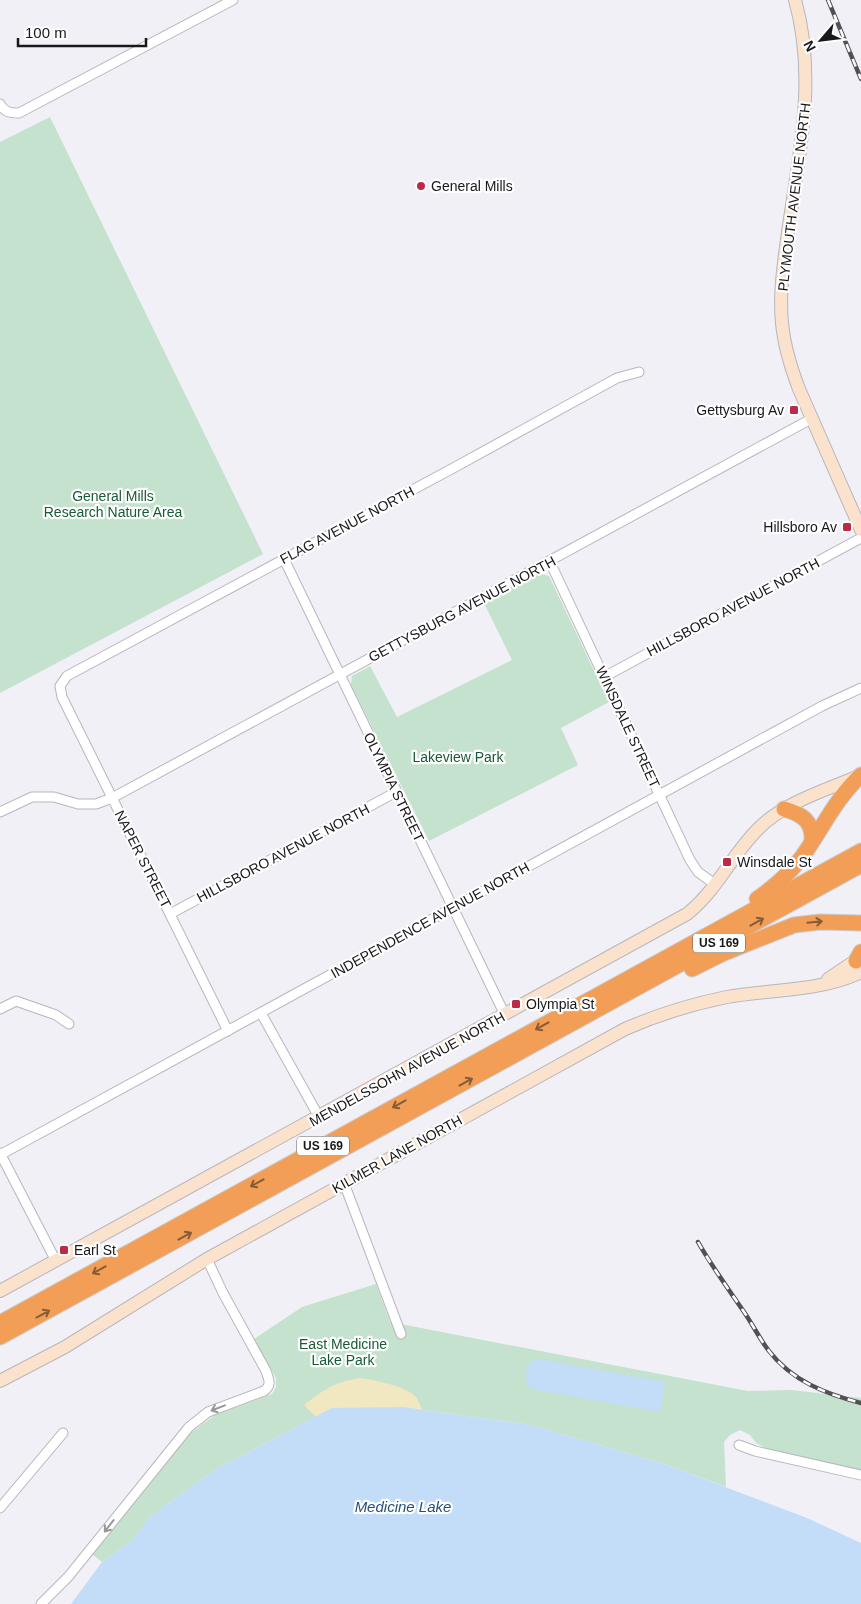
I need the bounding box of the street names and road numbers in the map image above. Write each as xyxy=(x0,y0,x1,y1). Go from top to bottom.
street label: PLYMOUTH AVENUE NORTH xyxy=(774,102,814,292)
street label: FLAG AVENUE NORTH xyxy=(277,483,417,567)
street label: GETTYSBURG AVENUE NORTH xyxy=(366,553,558,665)
street label: HILLSBORO AVENUE NORTH xyxy=(644,555,822,659)
street label: WINSDALE STREET xyxy=(593,664,663,791)
street label: OLYMPIA STREET xyxy=(361,730,428,845)
street label: HILLSBORO AVENUE NORTH xyxy=(194,801,372,905)
street label: NAPER STREET xyxy=(112,808,175,911)
street label: INDEPENDENCE AVENUE NORTH xyxy=(328,859,532,981)
road number: US 169 xyxy=(693,934,745,952)
street label: MENDELSSOHN AVENUE NORTH xyxy=(306,1008,508,1130)
street label: KILMER LANE NORTH xyxy=(329,1112,465,1196)
road number: US 169 xyxy=(297,1136,349,1156)

